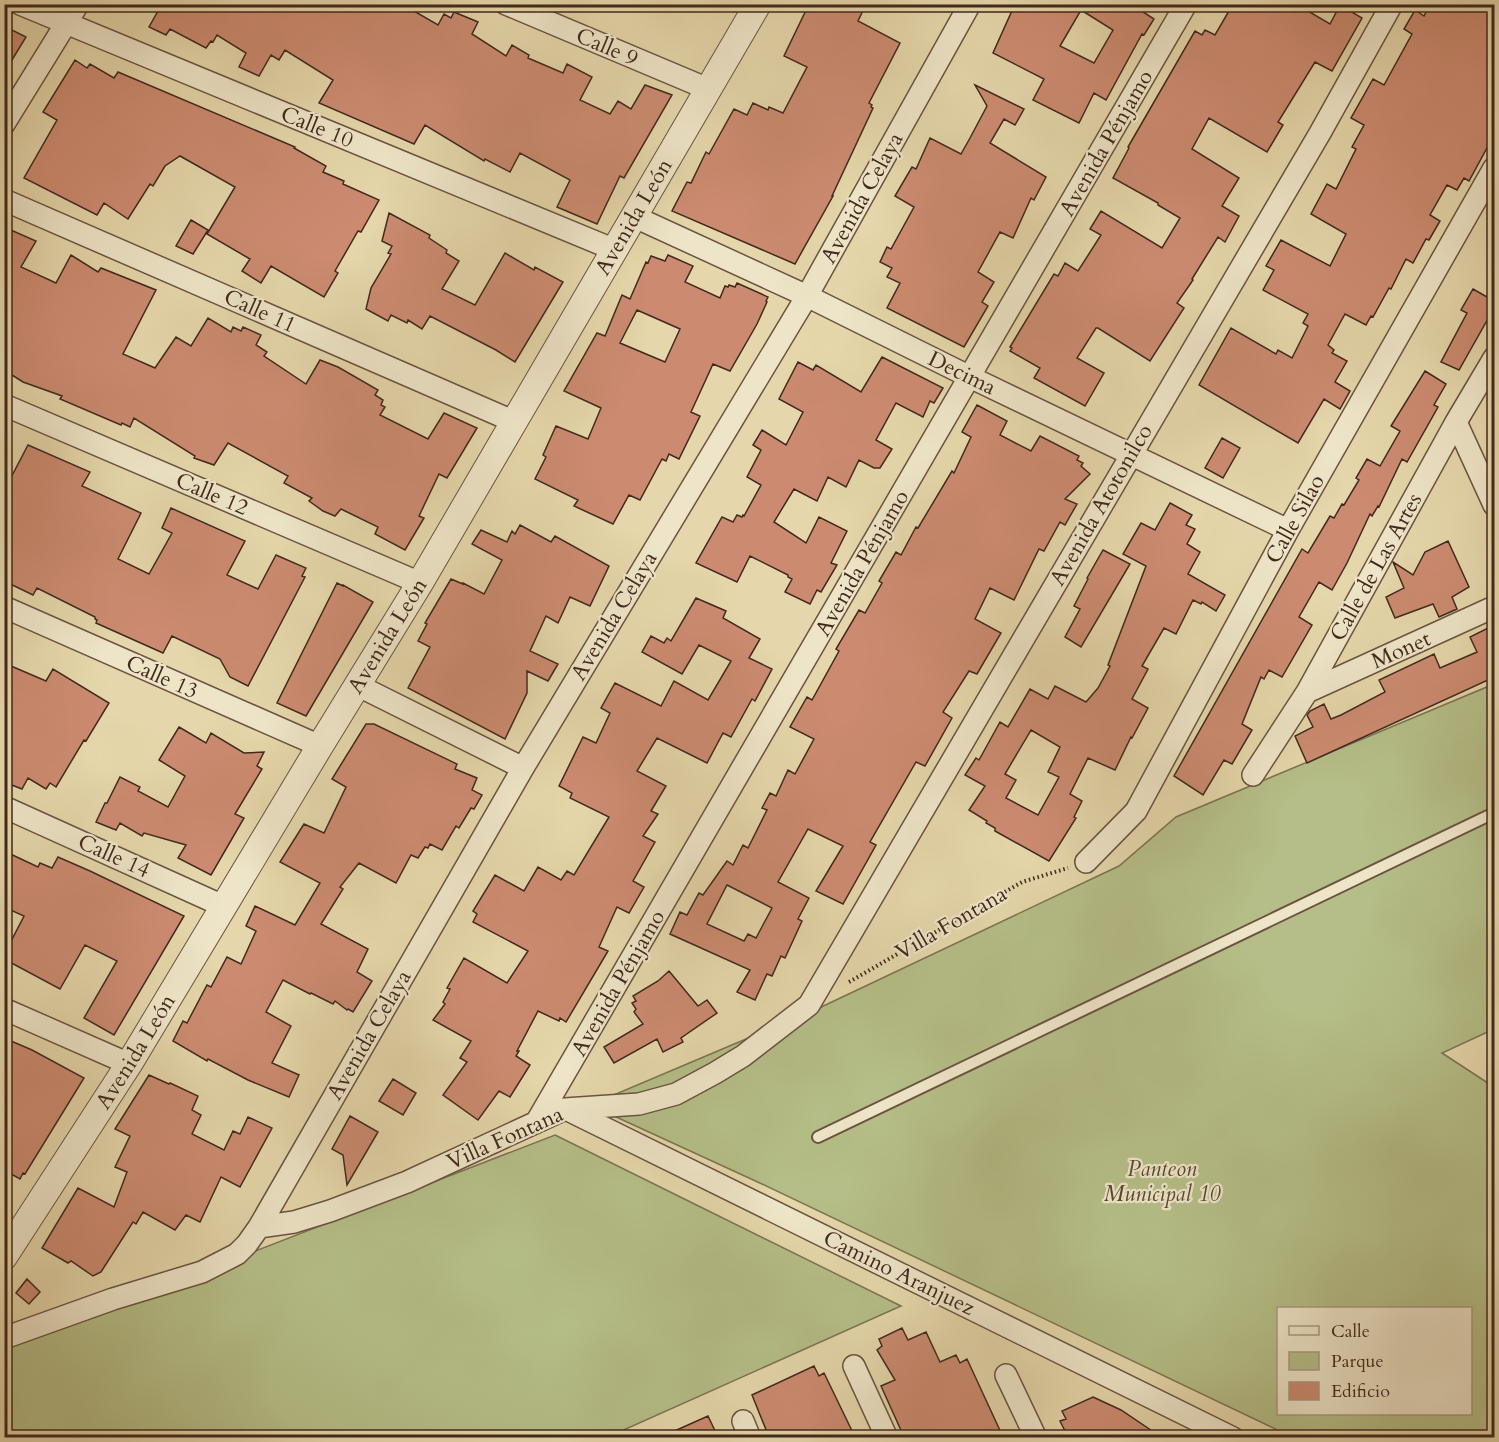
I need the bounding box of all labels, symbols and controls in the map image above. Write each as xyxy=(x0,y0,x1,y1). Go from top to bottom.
street label: Calle 9 xyxy=(571,21,643,73)
street label: Avenida Pénjamo xyxy=(1052,64,1160,222)
street label: Calle 10 xyxy=(276,99,358,155)
street label: Avenida Celaya xyxy=(814,127,911,269)
street label: Avenida León xyxy=(588,153,680,281)
street label: Calle 11 xyxy=(219,282,301,340)
street label: Decima xyxy=(923,344,1001,403)
street label: Avenida Atotonilco xyxy=(1042,419,1160,591)
street label: Calle 12 xyxy=(171,465,253,523)
street label: Calle Silao xyxy=(1258,469,1332,569)
street label: Avenida Pénjamo xyxy=(808,484,916,642)
street label: Calle de Las Artes xyxy=(1323,488,1429,646)
street label: Avenida Celaya xyxy=(564,545,665,686)
street label: Avenida León xyxy=(341,572,435,699)
street label: Monet xyxy=(1367,624,1435,676)
street label: Calle 13 xyxy=(121,648,203,706)
street label: Calle 14 xyxy=(73,827,155,885)
street label: Villa Fontana xyxy=(890,879,1013,967)
street label: Avenida Pénjamo xyxy=(564,904,672,1062)
street label: Avenida Celaya xyxy=(320,964,419,1106)
street label: Avenida León xyxy=(89,988,183,1115)
street label: Villa Fontana xyxy=(442,1099,568,1177)
park label: Panteon Municipal 10 xyxy=(1104,1154,1221,1209)
street label: Camino Aranjuez xyxy=(818,1223,980,1323)
legend xyxy=(1277,1307,1472,1415)
text: Calle xyxy=(1331,1319,1370,1344)
text: Parque xyxy=(1331,1349,1384,1374)
text: Edificio xyxy=(1331,1379,1390,1404)

